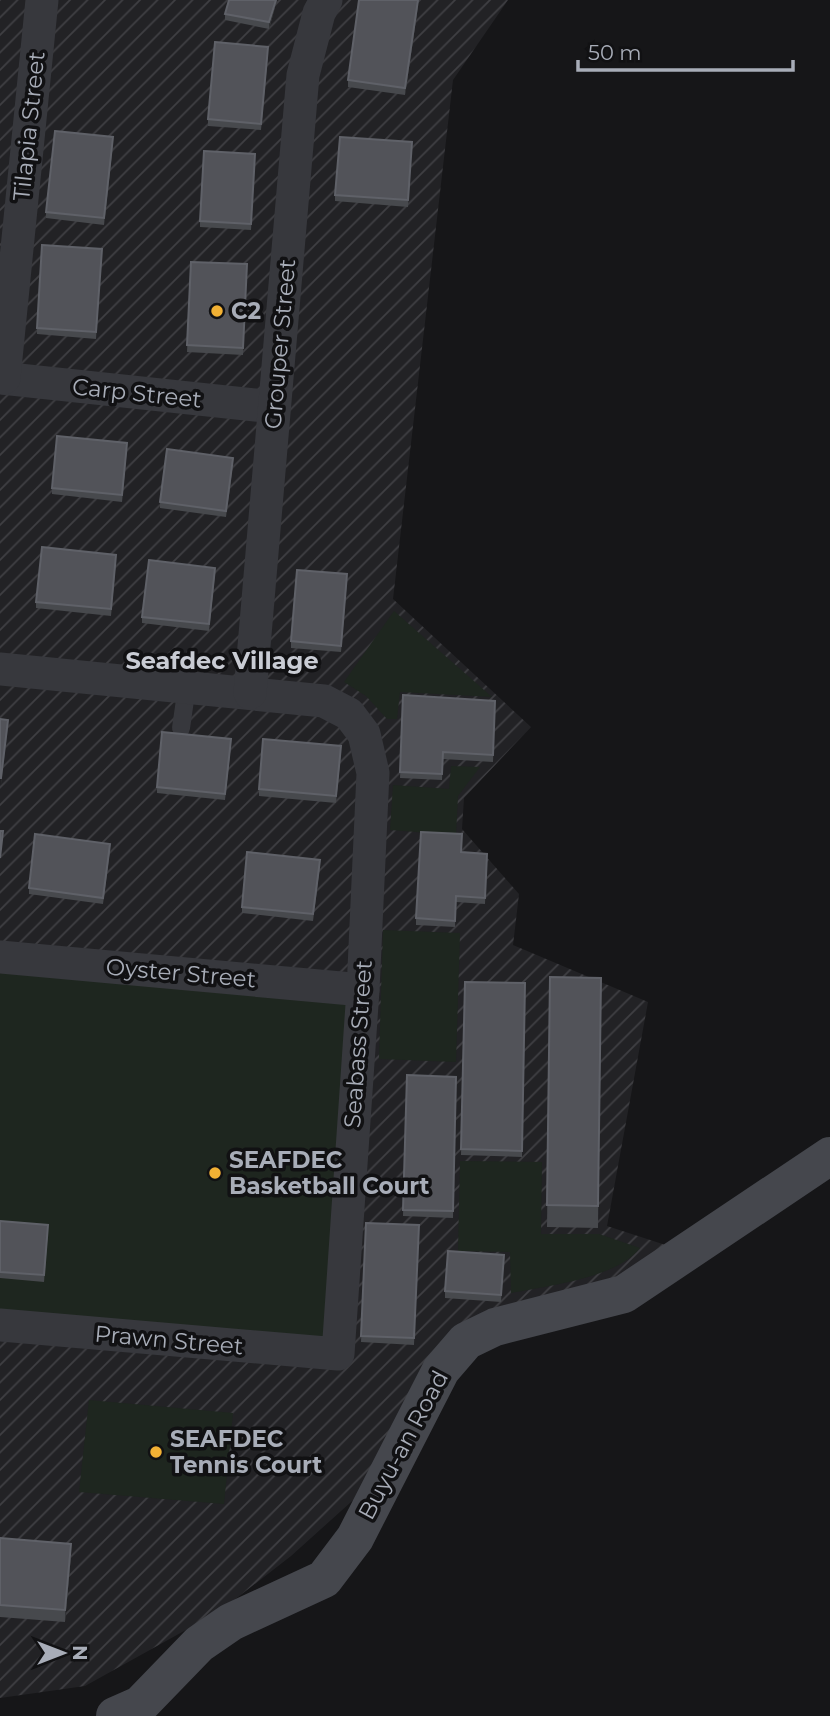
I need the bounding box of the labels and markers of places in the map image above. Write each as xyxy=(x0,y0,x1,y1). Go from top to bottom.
place label: C2 xyxy=(231,297,261,325)
marker: C2 xyxy=(209,303,225,319)
place label: SEAFDEC Basketball Court xyxy=(229,1146,430,1200)
marker: SEAFDEC Basketball Court xyxy=(207,1165,223,1181)
place label: SEAFDEC Tennis Court xyxy=(170,1425,322,1479)
marker: SEAFDEC Tennis Court xyxy=(148,1444,164,1460)

